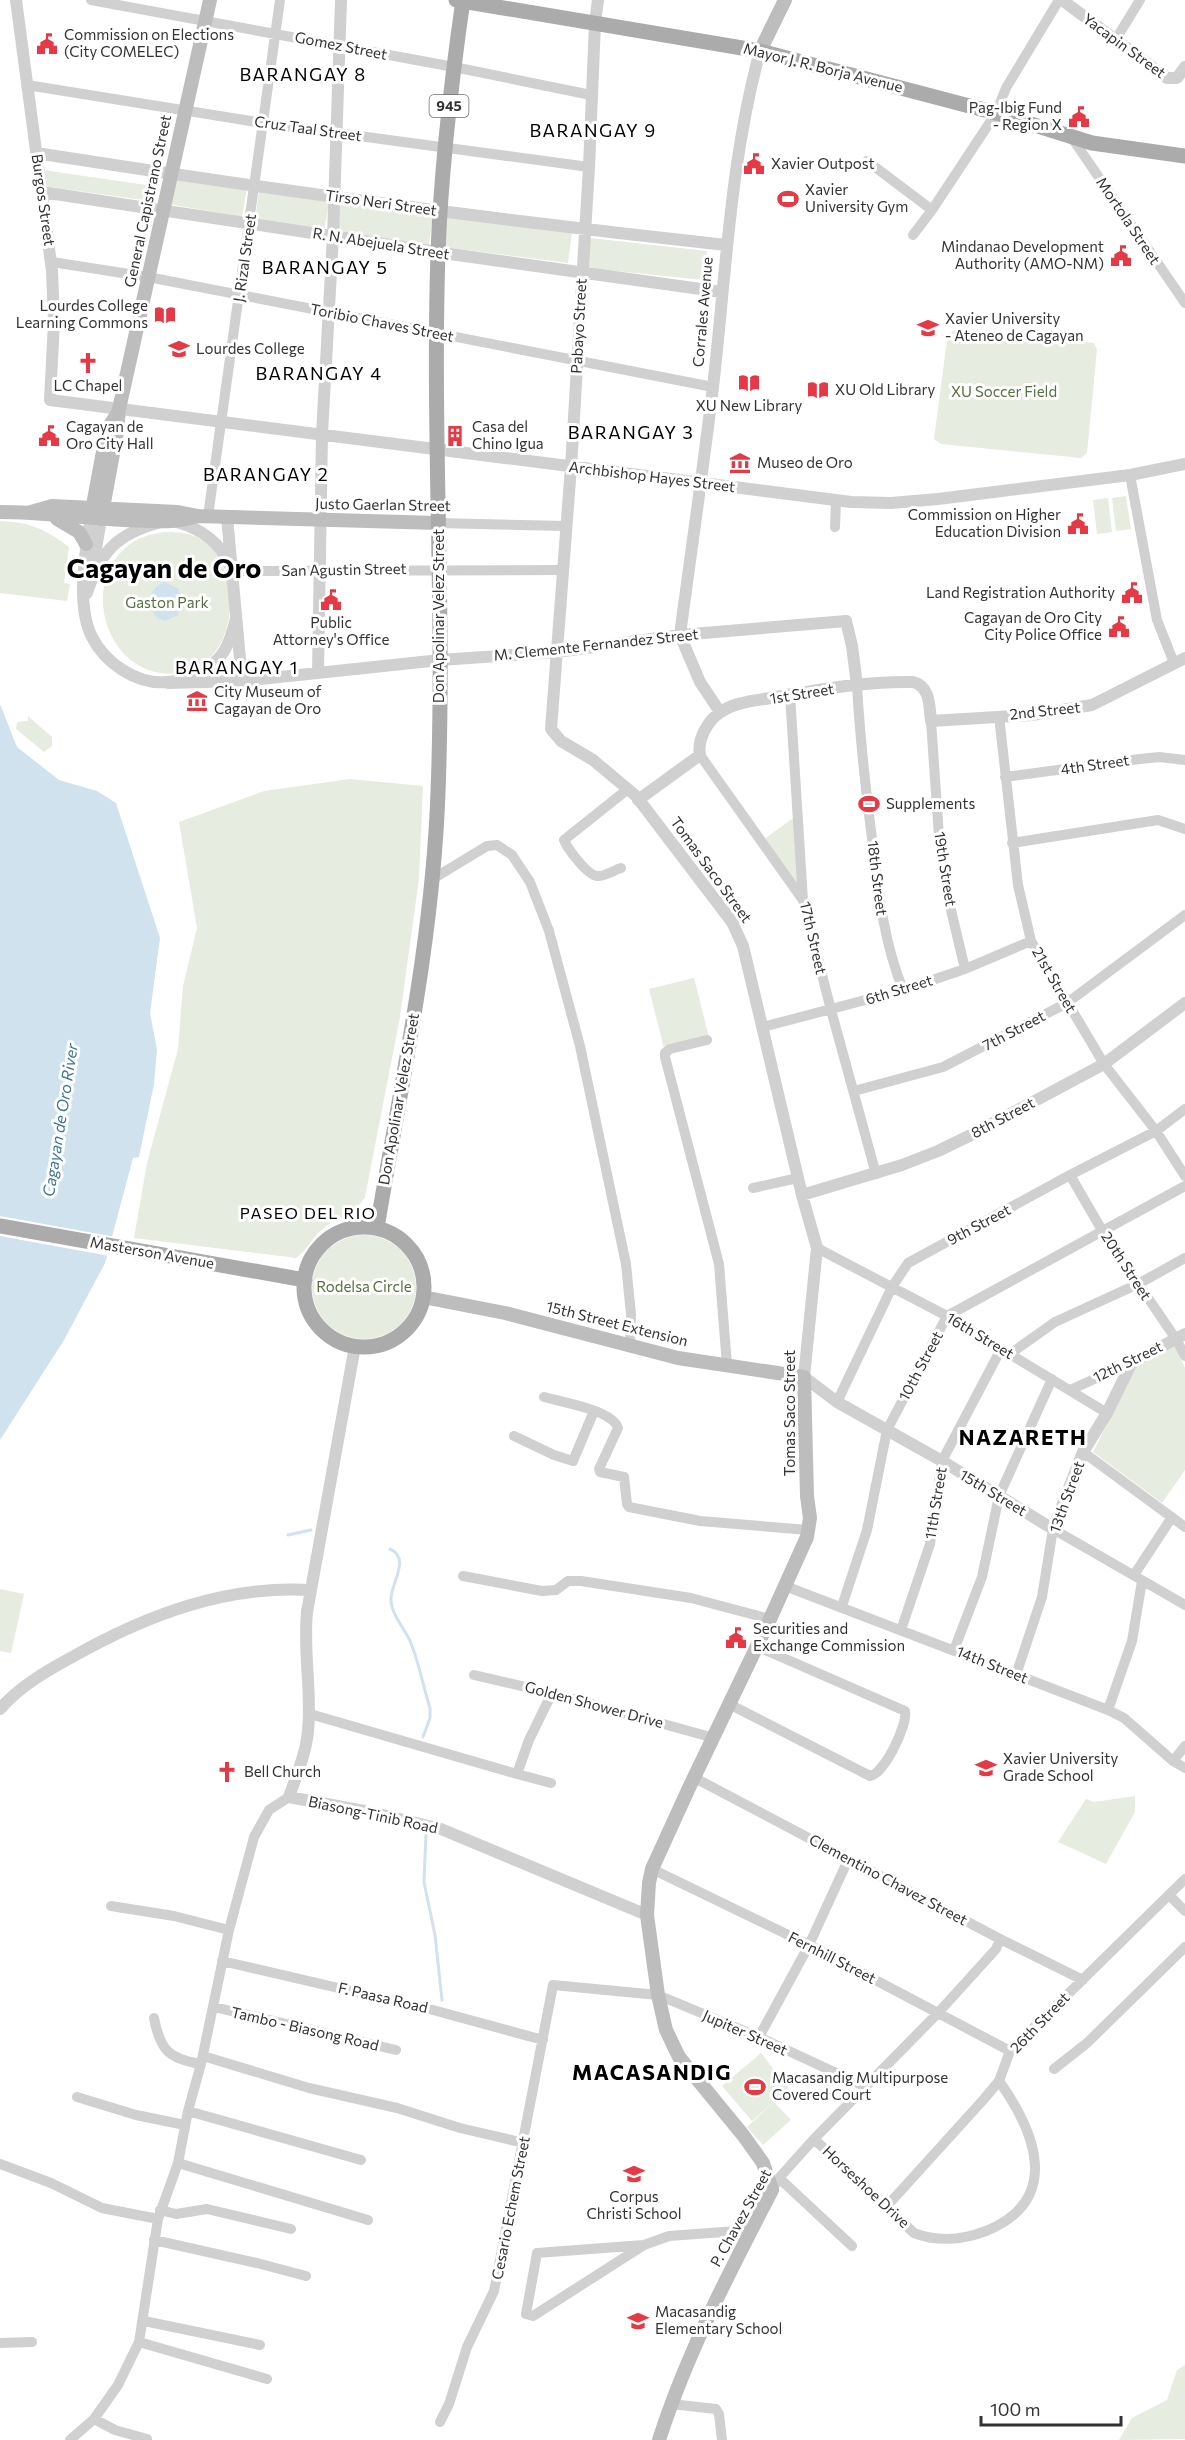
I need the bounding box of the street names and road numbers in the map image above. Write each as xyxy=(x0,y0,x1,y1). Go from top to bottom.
street label: Yacapin Street xyxy=(1080,9,1170,81)
street label: Gomez Street xyxy=(293,27,389,63)
street label: Mayor J. R. Borja Avenue xyxy=(742,39,905,96)
road number: 945 xyxy=(430,95,468,117)
street label: Cruz Taal Street xyxy=(253,112,363,144)
street label: General Capistrano Street xyxy=(120,113,174,289)
street label: Burgos Street xyxy=(29,153,59,247)
street label: Mortola Street xyxy=(1093,173,1165,267)
street label: Tirso Neri Street xyxy=(324,185,438,219)
street label: J. Rizal Street xyxy=(229,213,259,303)
street label: R. N. Abejuela Street xyxy=(311,223,451,263)
street label: Corrales Avenue xyxy=(688,256,716,368)
street label: Pabayo Street xyxy=(567,278,589,374)
street label: Toribio Chaves Street xyxy=(309,299,455,345)
street label: Archbishop Hayes Street xyxy=(568,457,736,495)
street label: Justo Gaerlan Street xyxy=(315,494,451,514)
street label: Don Apolinar Velez Street xyxy=(429,529,447,703)
street label: San Agustin Street xyxy=(281,559,407,579)
street label: M. Clemente Fernandez Street xyxy=(493,624,699,664)
street label: 1st Street xyxy=(769,679,835,707)
street label: 2nd Street xyxy=(1009,697,1081,723)
street label: 4th Street xyxy=(1059,750,1130,778)
street label: Tomas Saco Street xyxy=(667,813,756,926)
street label: 19th Street xyxy=(931,830,961,908)
street label: 18th Street xyxy=(864,839,892,916)
street label: 17th Street xyxy=(797,900,831,976)
street label: 21st Street xyxy=(1029,943,1081,1016)
street label: 6th Street xyxy=(863,970,934,1008)
street label: 7th Street xyxy=(979,1006,1048,1054)
street label: Don Apolinar Velez Street xyxy=(374,1011,422,1186)
street label: 8th Street xyxy=(968,1093,1037,1141)
street label: 9th Street xyxy=(944,1200,1013,1248)
street label: 20th Street xyxy=(1098,1228,1156,1303)
street label: Masterson Avenue xyxy=(89,1232,216,1272)
street label: 15th Street Extension xyxy=(544,1297,690,1349)
street label: 16th Street xyxy=(944,1308,1018,1362)
street label: 10th Street xyxy=(894,1328,946,1403)
street label: 12th Street xyxy=(1090,1337,1165,1386)
street label: Tomas Saco Street xyxy=(780,1350,798,1476)
street label: 13th Street xyxy=(1045,1458,1087,1535)
street label: 11th Street xyxy=(920,1465,950,1540)
street label: 15th Street xyxy=(957,1465,1030,1519)
street label: 14th Street xyxy=(954,1642,1031,1687)
street label: Golden Shower Drive xyxy=(523,1677,666,1731)
street label: Biasong-Tinib Road xyxy=(307,1792,440,1837)
street label: Clementino Chavez Street xyxy=(806,1830,971,1929)
street label: Fernhill Street xyxy=(786,1927,879,1987)
street label: F. Paasa Road xyxy=(337,1978,430,2016)
street label: 26th Street xyxy=(1006,1988,1073,2056)
street label: Tambo - Biasong Road xyxy=(230,2002,381,2054)
street label: Jupiter Street xyxy=(700,2005,790,2059)
street label: Cesario Echem Street xyxy=(487,2135,533,2281)
street label: Horseshoe Drive xyxy=(820,2141,914,2231)
street label: P. Chavez Street xyxy=(706,2166,774,2270)

